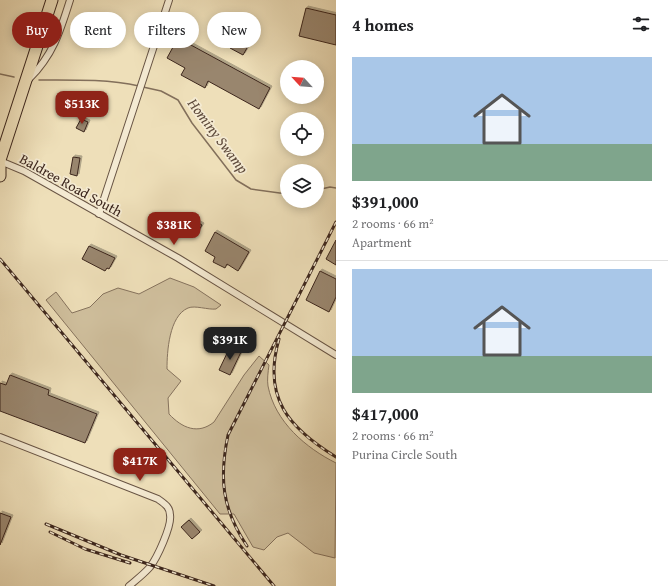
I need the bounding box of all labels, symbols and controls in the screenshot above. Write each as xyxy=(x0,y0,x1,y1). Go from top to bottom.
chip: Buy xyxy=(12,12,62,48)
chip: Rent xyxy=(70,12,126,48)
chip: Filters xyxy=(134,12,199,48)
chip: New xyxy=(207,12,261,48)
text: 4 homes xyxy=(352,12,414,37)
icon: filters xyxy=(630,13,652,35)
north arrow xyxy=(280,60,324,104)
map controls xyxy=(280,60,324,208)
icon: home xyxy=(466,83,538,155)
pin: $513K xyxy=(54,91,110,125)
water label: Hominy Swamp xyxy=(183,93,254,178)
text: $513K xyxy=(64,94,100,113)
button: locate xyxy=(280,112,324,156)
street label: Baldree Road South xyxy=(16,149,126,222)
button: layers xyxy=(280,164,324,208)
text: $391,000 xyxy=(352,189,418,214)
pin: $381K xyxy=(146,212,202,246)
text: 2 rooms · 66 m² xyxy=(352,214,434,233)
text: $381K xyxy=(156,215,192,234)
text: Apartment xyxy=(352,233,412,252)
icon: home xyxy=(466,295,538,367)
pin: $391K xyxy=(202,327,258,361)
text: $391K xyxy=(212,330,248,349)
text: $417,000 xyxy=(352,401,418,426)
text: 2 rooms · 66 m² xyxy=(352,426,434,445)
text: Purina Circle South xyxy=(352,445,457,464)
pin: $417K xyxy=(112,448,168,482)
text: $417K xyxy=(122,451,158,470)

